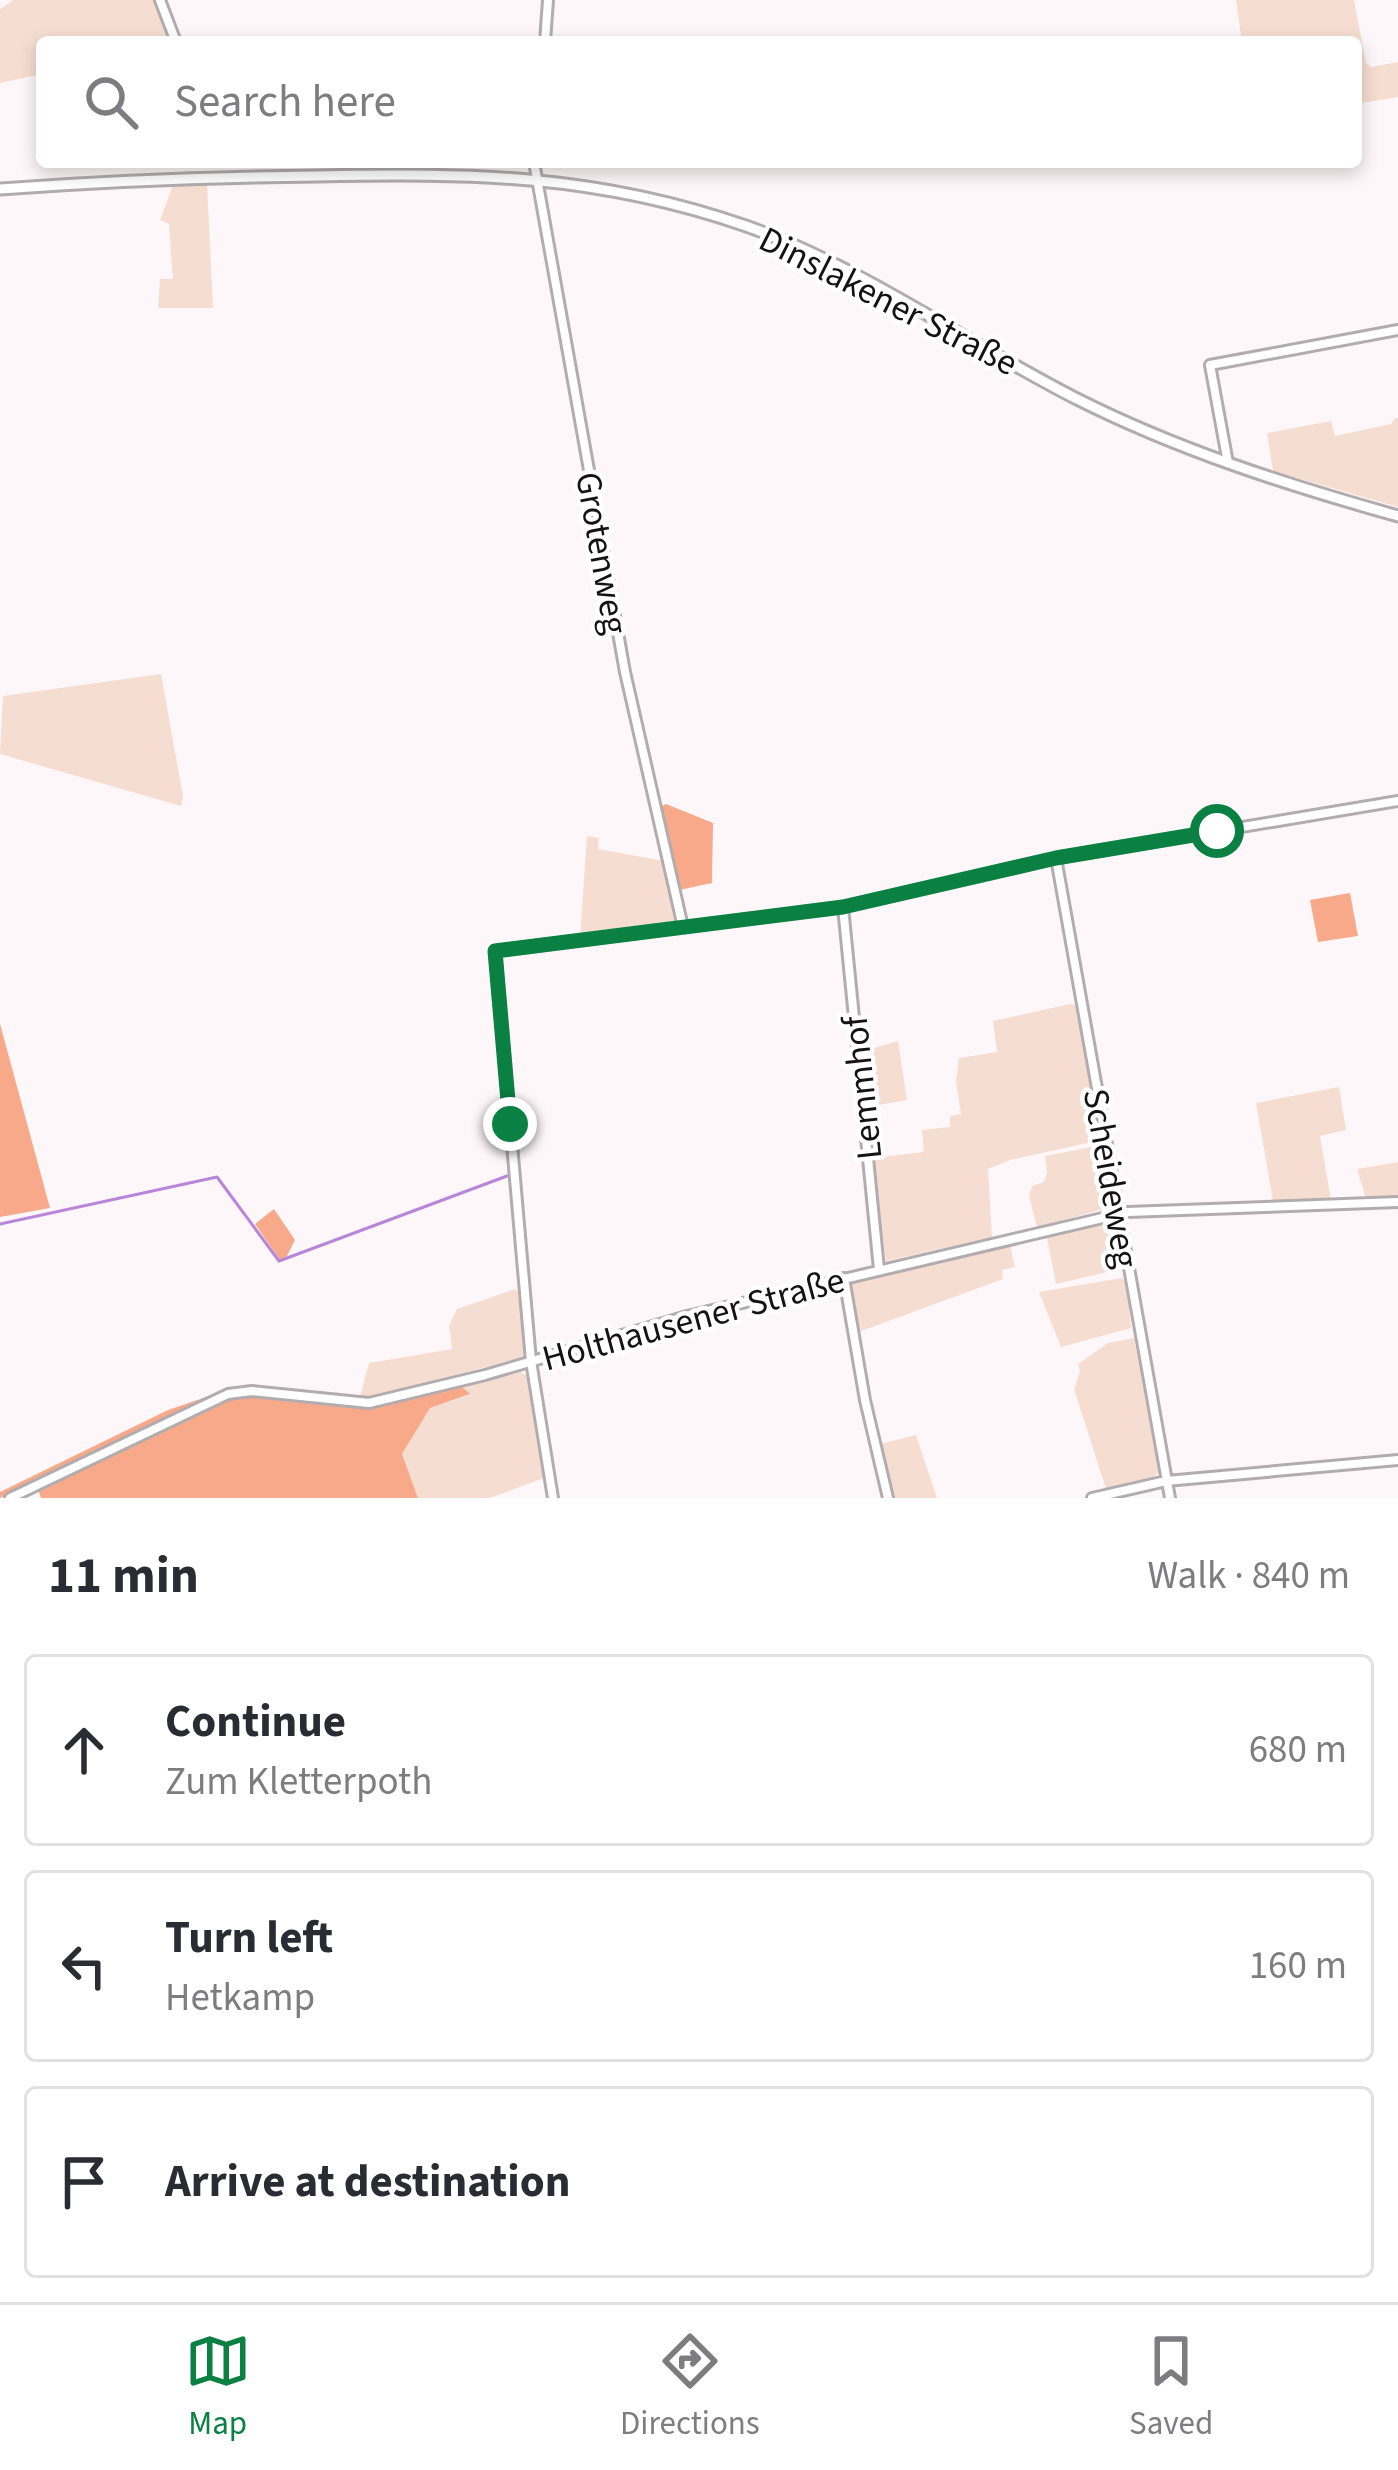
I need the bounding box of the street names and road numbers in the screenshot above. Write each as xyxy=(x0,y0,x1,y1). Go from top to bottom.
street label: Dinslakener Straße xyxy=(750,214,1027,389)
street label: Grotenweg xyxy=(562,468,641,638)
street label: Lemmhof xyxy=(829,1012,895,1162)
street label: Scheideweg xyxy=(1070,1085,1151,1272)
street label: Holthausener Straße xyxy=(537,1255,850,1384)

